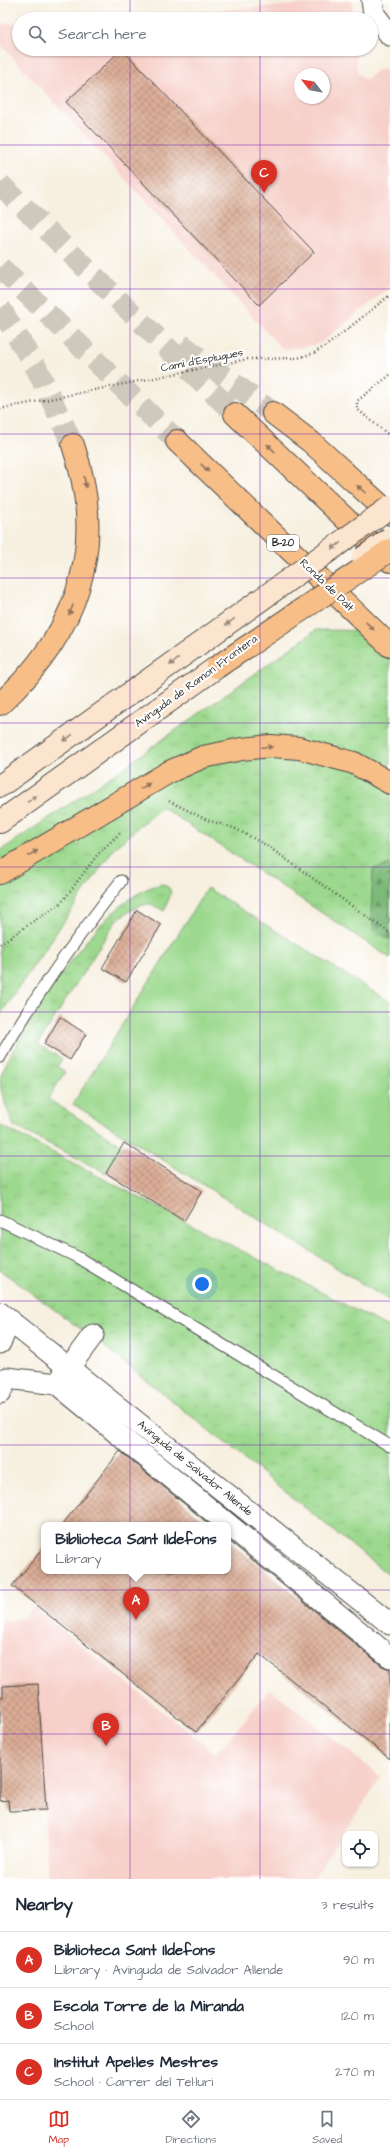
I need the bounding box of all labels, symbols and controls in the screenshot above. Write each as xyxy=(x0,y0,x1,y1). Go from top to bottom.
search box xyxy=(12,12,378,56)
icon: search xyxy=(26,23,48,45)
text: Search here xyxy=(58,24,147,45)
north arrow xyxy=(294,68,330,104)
pin: C xyxy=(251,160,277,193)
street label: Camí d'Esplugues xyxy=(160,345,245,376)
one-way arrow xyxy=(266,443,276,453)
one-way arrow xyxy=(200,463,210,473)
one-way arrow xyxy=(82,476,88,489)
one-way arrow xyxy=(356,484,366,493)
road number: B-20 xyxy=(267,535,299,551)
one-way arrow xyxy=(330,542,341,550)
street label: Ronda de Dalt xyxy=(297,555,358,615)
one-way arrow xyxy=(67,604,73,616)
one-way arrow xyxy=(225,618,235,626)
one-way arrow xyxy=(365,621,375,631)
street label: Avinguda de Ramon Frontera xyxy=(132,631,261,731)
one-way arrow xyxy=(169,658,179,666)
one-way arrow xyxy=(63,733,74,742)
one-way arrow xyxy=(261,744,274,750)
one-way arrow xyxy=(139,783,151,790)
one-way arrow xyxy=(26,795,37,803)
one-way arrow xyxy=(27,849,39,856)
your location xyxy=(192,1274,212,1294)
street label: Avinguda de Salvador Allende xyxy=(134,1417,256,1520)
popup xyxy=(41,1522,231,1574)
text: Biblioteca Sant Ildefons xyxy=(55,1529,217,1550)
text: Library xyxy=(55,1550,102,1568)
pin: A xyxy=(123,1587,149,1620)
pin: B xyxy=(93,1713,119,1746)
map controls xyxy=(342,1831,378,1867)
button: locate xyxy=(342,1831,378,1867)
text: Nearby xyxy=(16,1893,73,1917)
text: 3 results xyxy=(321,1896,374,1914)
text: Biblioteca Sant Ildefons xyxy=(54,1940,215,1961)
text: A xyxy=(25,1951,33,1969)
text: 90 m xyxy=(343,1951,374,1969)
text: Library · Avinguda de Salvador Allende xyxy=(54,1961,283,1979)
text: Escola Torre de la Miranda xyxy=(54,1996,244,2017)
text: B xyxy=(24,2007,34,2025)
text: 120 m xyxy=(341,2007,374,2025)
text: School xyxy=(54,2017,94,2035)
text: Institut Apel·les Mestres xyxy=(54,2052,218,2073)
text: C xyxy=(24,2063,34,2081)
text: 270 m xyxy=(335,2063,374,2081)
text: School · Carrer del Tel·luri xyxy=(54,2073,213,2091)
tab: Map xyxy=(48,2108,70,2147)
tab: Directions xyxy=(165,2108,217,2147)
tab: Saved xyxy=(312,2108,342,2147)

